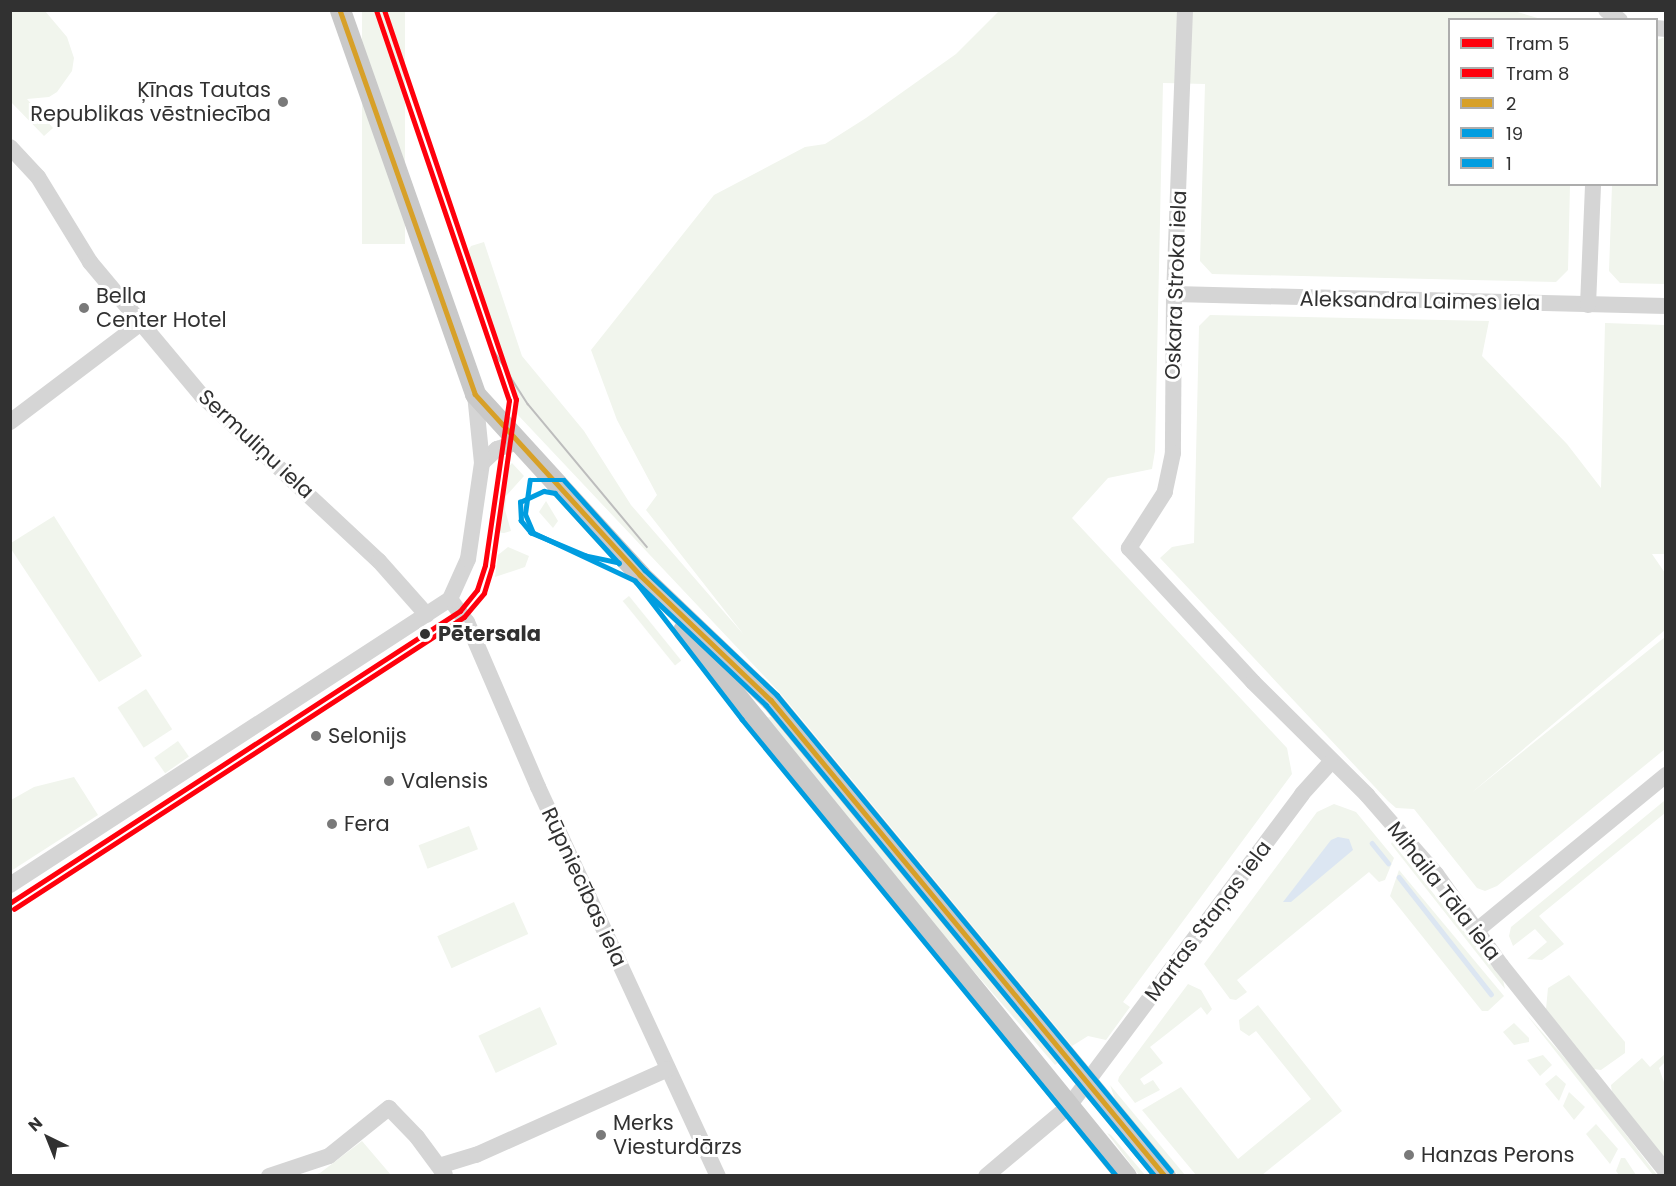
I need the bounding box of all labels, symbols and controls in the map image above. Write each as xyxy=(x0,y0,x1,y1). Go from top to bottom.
legend xyxy=(1448,18,1658,186)
text: Tram 5 xyxy=(1506,31,1569,56)
text: Tram 8 xyxy=(1506,61,1569,86)
place label: Ķīnas Tautas Republikas vēstniecība xyxy=(30,77,271,127)
text: 2 xyxy=(1506,91,1516,116)
marker: Ķīnas Tautas Republikas vēstniecība xyxy=(276,95,290,109)
text: 19 xyxy=(1506,121,1523,146)
text: 1 xyxy=(1506,151,1512,176)
street label: Oskara Stroka iela xyxy=(1160,190,1192,380)
place label: Bella Center Hotel xyxy=(96,283,227,333)
street label: Aleksandra Laimes iela xyxy=(1299,286,1541,316)
marker: Bella Center Hotel xyxy=(77,301,91,315)
street label: Sermuliņu iela xyxy=(193,384,319,504)
place label: Pētersala xyxy=(438,621,541,647)
marker: Pētersala xyxy=(416,625,434,643)
place label: Selonijs xyxy=(328,723,407,749)
marker: Selonijs xyxy=(309,729,323,743)
place label: Valensis xyxy=(401,768,488,794)
marker: Valensis xyxy=(382,774,396,788)
street label: Rūpniecības iela xyxy=(536,804,632,970)
place label: Fera xyxy=(344,811,390,837)
marker: Fera xyxy=(325,817,339,831)
street label: Mihaila Tāla iela xyxy=(1382,817,1506,965)
street label: Martas Staņas iela xyxy=(1139,836,1277,1006)
north arrow xyxy=(18,1108,78,1168)
place label: Merks Viesturdārzs xyxy=(613,1110,742,1160)
text: N xyxy=(23,1112,48,1137)
marker: Merks Viesturdārzs xyxy=(594,1128,608,1142)
place label: Hanzas Perons xyxy=(1421,1142,1574,1168)
marker: Hanzas Perons xyxy=(1402,1148,1416,1162)

